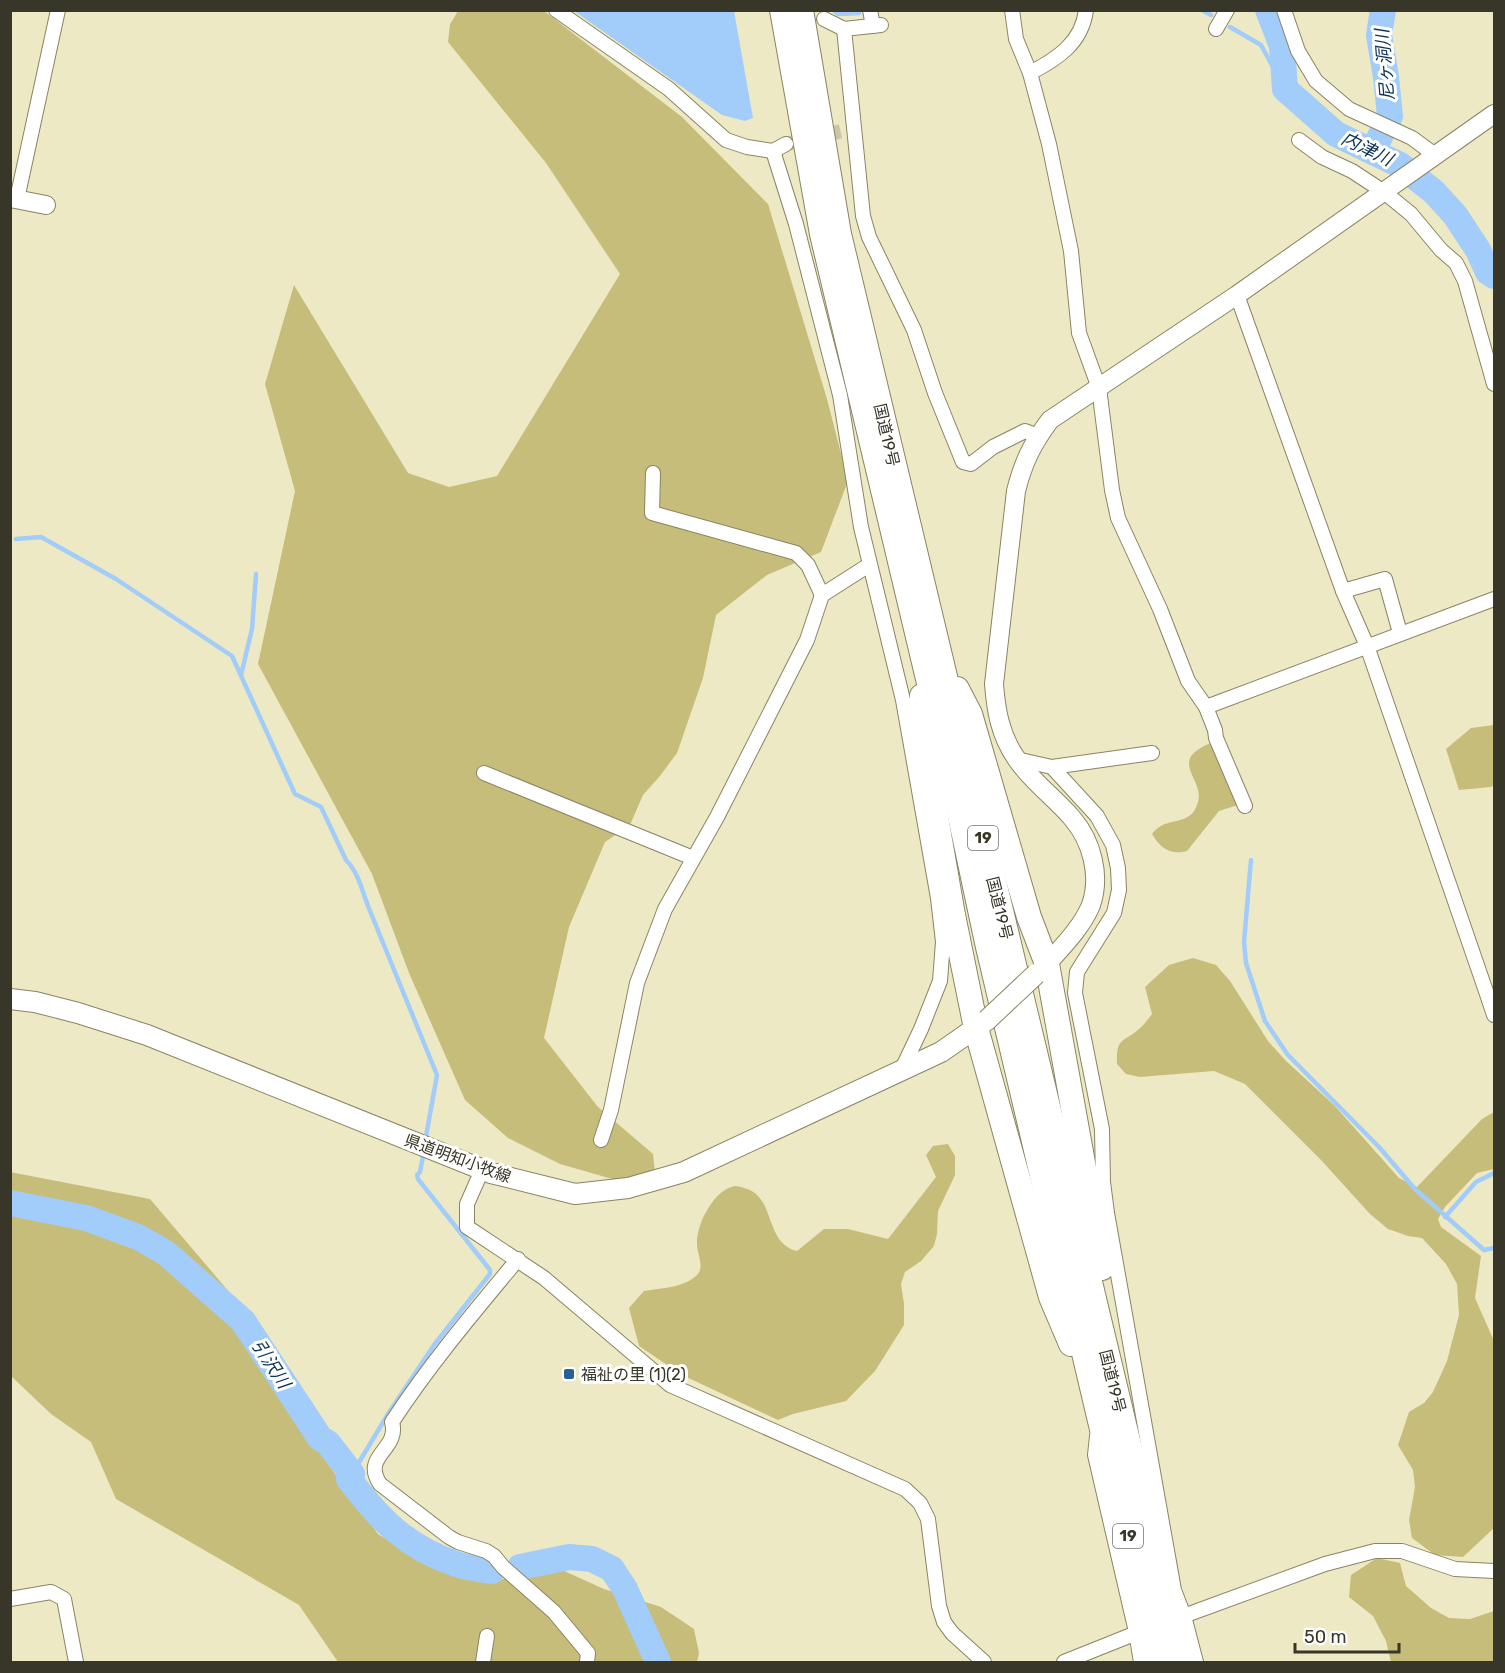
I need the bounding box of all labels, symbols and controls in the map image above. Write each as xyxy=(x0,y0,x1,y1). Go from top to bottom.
water label: 尼ヶ洞川 xyxy=(1371,26,1399,102)
water label: 内津川 xyxy=(1338,127,1398,172)
street label: 国道19号 xyxy=(870,402,903,469)
road number: 19 xyxy=(968,826,998,850)
street label: 国道19号 xyxy=(983,875,1017,942)
street label: 県道明知小牧線 xyxy=(402,1130,514,1187)
water label: 引沢川 xyxy=(247,1335,296,1394)
street label: 国道19号 xyxy=(1096,1348,1130,1415)
place label: 福祉の里 (1)(2) xyxy=(581,1365,686,1384)
marker: 福祉の里 (1)(2) xyxy=(562,1367,576,1381)
road number: 19 xyxy=(1113,1524,1143,1548)
scale bar xyxy=(1295,1616,1398,1654)
text: 50 m xyxy=(1304,1626,1347,1648)

